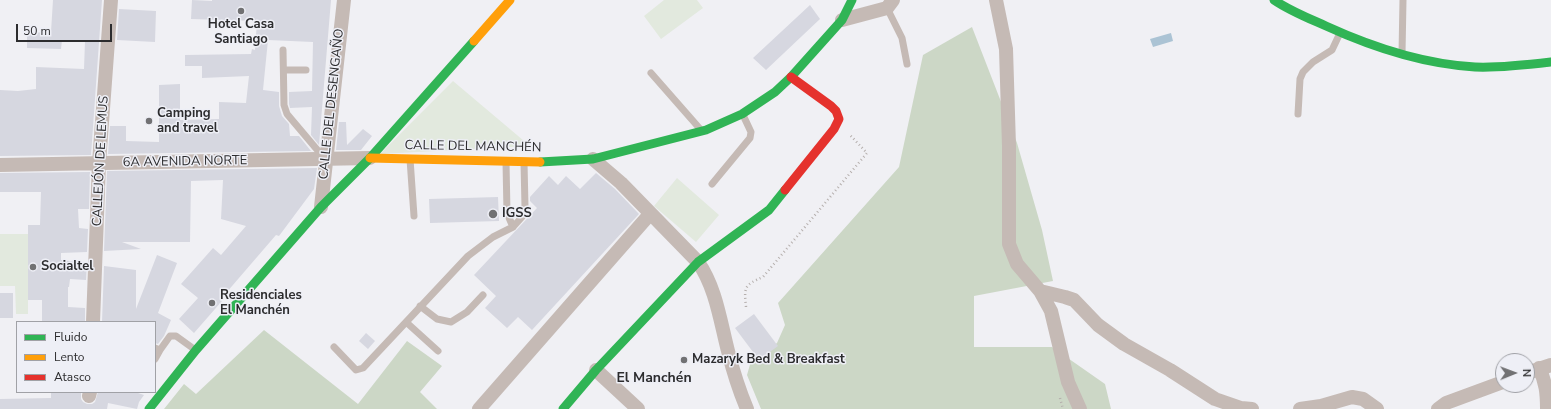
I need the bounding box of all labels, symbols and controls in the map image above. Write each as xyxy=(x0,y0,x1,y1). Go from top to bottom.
marker: Hotel Casa Santiago xyxy=(236,6,246,16)
scale bar xyxy=(18,16,114,42)
place label: Hotel Casa Santiago xyxy=(208,17,274,48)
text: 50 m xyxy=(23,23,51,39)
street label: CALLE DEL DESENGAÑO xyxy=(316,28,348,180)
street label: CALLEJÓN DE LEMUS xyxy=(90,95,112,227)
place label: Camping and travel xyxy=(157,106,218,137)
marker: Camping and travel xyxy=(144,116,154,126)
street label: CALLE DEL MANCHÉN xyxy=(405,138,541,156)
street label: 6A AVENIDA NORTE xyxy=(123,153,247,171)
place label: IGSS xyxy=(502,206,532,222)
marker: IGSS xyxy=(487,208,499,220)
place label: Socialtel xyxy=(41,259,93,275)
marker: Socialtel xyxy=(28,262,38,272)
place label: Residenciales El Manchén xyxy=(220,288,302,319)
marker: Residenciales El Manchén xyxy=(207,298,217,308)
legend xyxy=(16,321,156,393)
text: Fluido xyxy=(54,329,87,345)
text: Lento xyxy=(54,349,84,365)
place label: Mazaryk Bed & Breakfast xyxy=(692,352,845,368)
north arrow xyxy=(1495,353,1535,393)
marker: Mazaryk Bed & Breakfast xyxy=(679,355,689,365)
text: Atasco xyxy=(54,369,91,385)
text: N xyxy=(1519,369,1534,377)
district label: El Manchén xyxy=(616,371,692,387)

